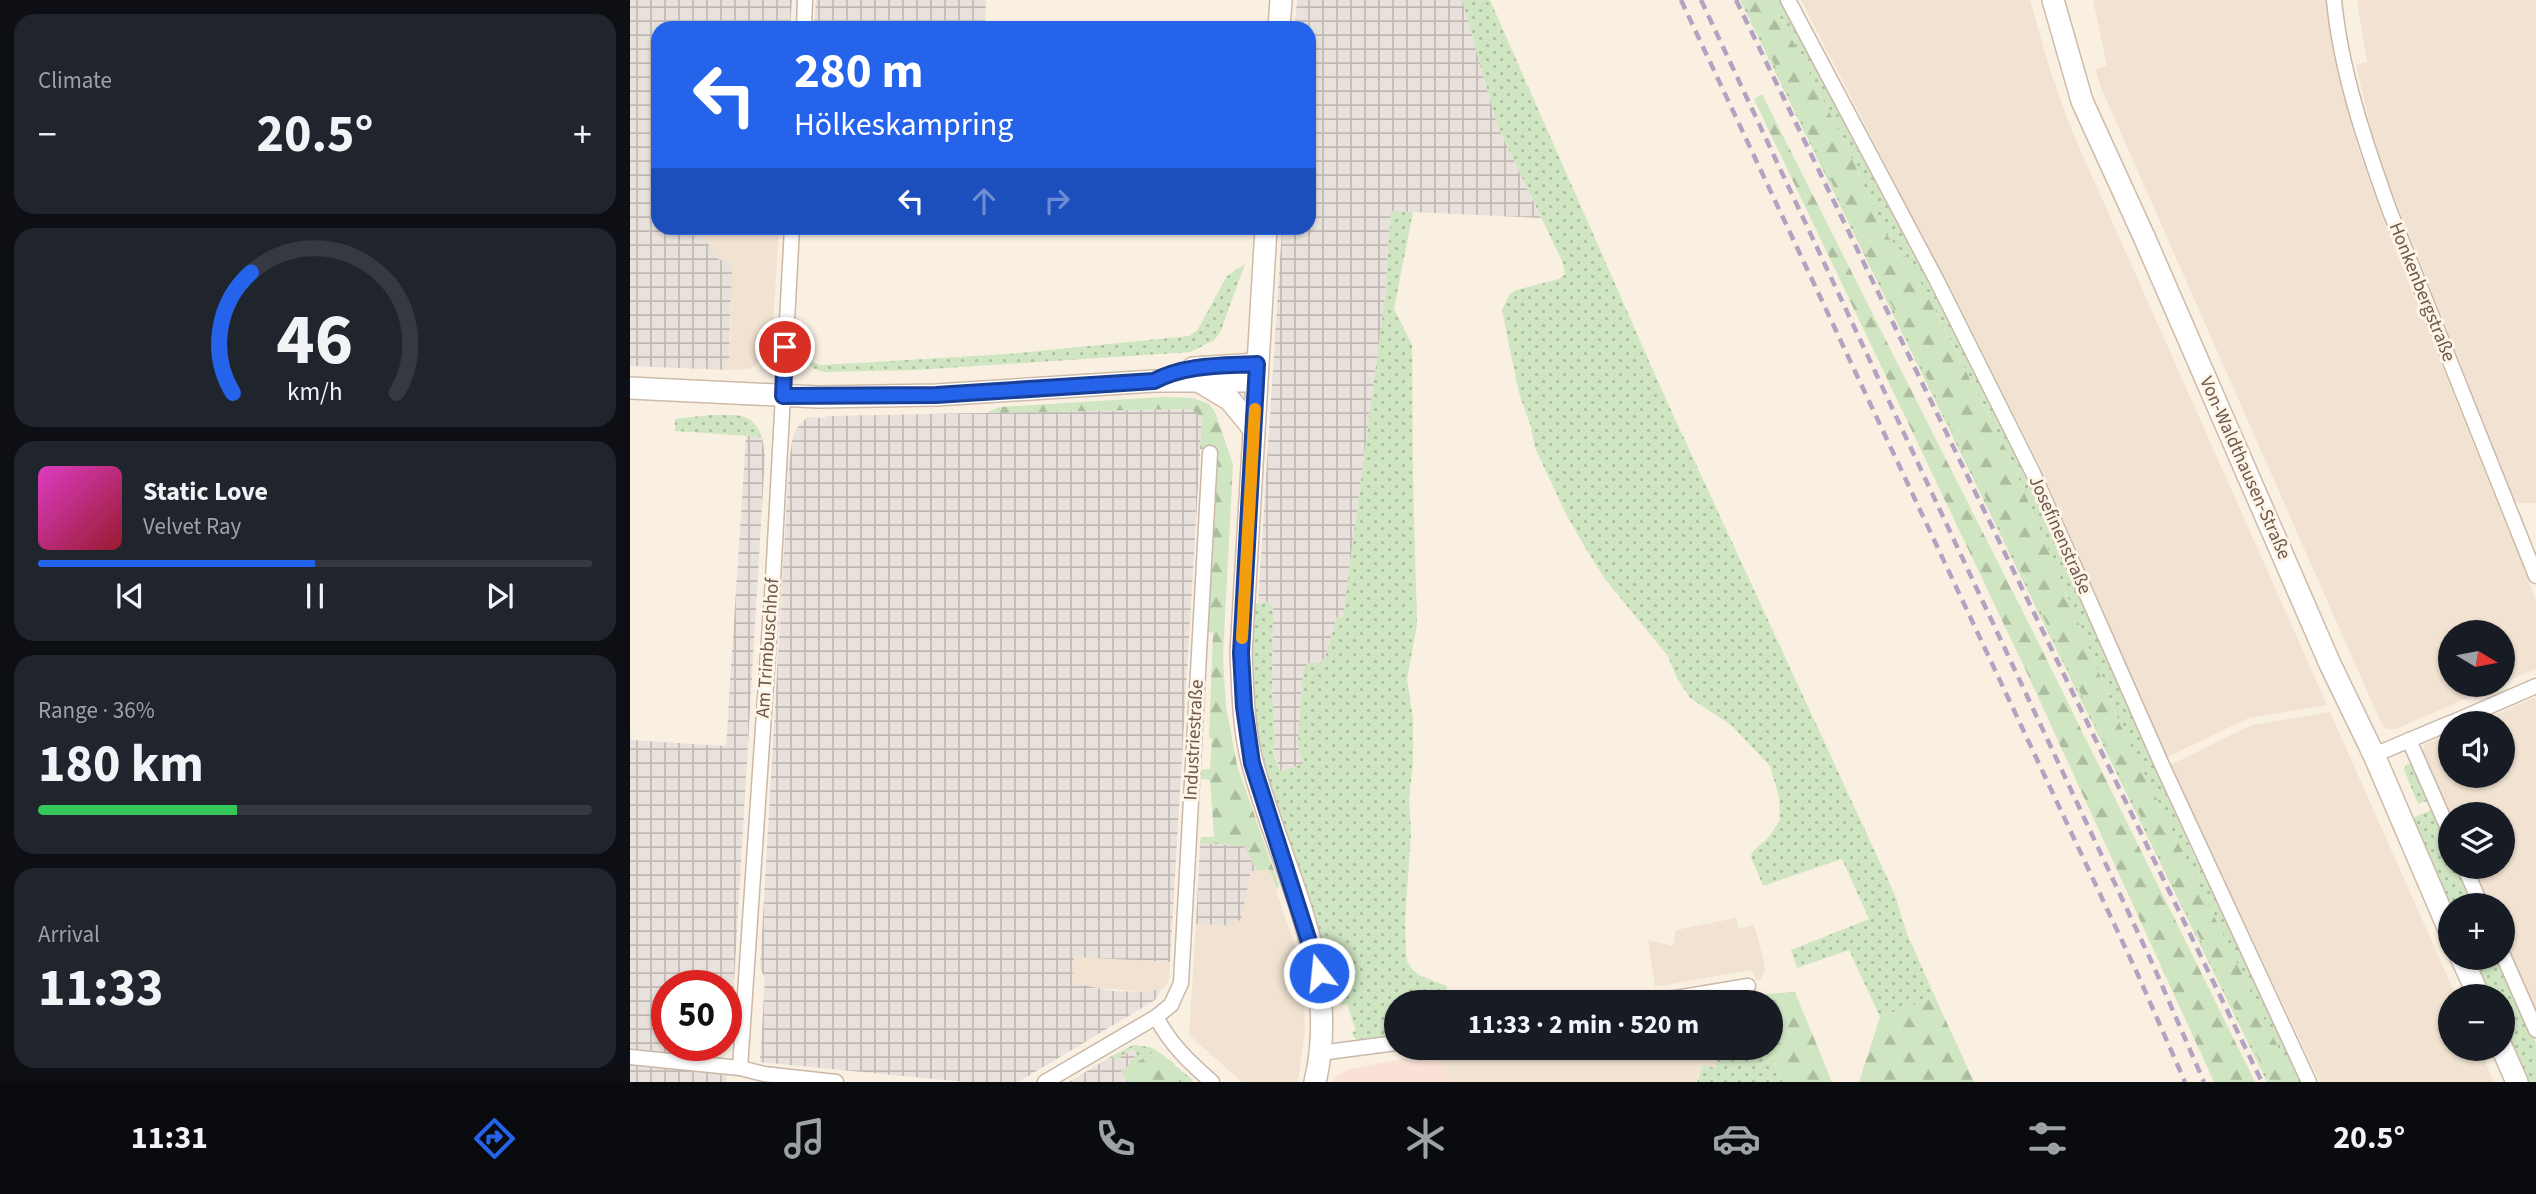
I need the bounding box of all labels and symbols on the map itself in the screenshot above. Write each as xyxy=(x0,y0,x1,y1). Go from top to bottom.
street label: Honkenbergstraße xyxy=(2382,218,2462,366)
pin xyxy=(755,317,815,377)
street label: Von-Waldthausen-Straße xyxy=(2192,372,2298,564)
street label: Josefinenstraße xyxy=(2022,471,2098,599)
street label: Am Trimbuschhof xyxy=(750,576,786,719)
north arrow xyxy=(2438,620,2515,696)
street label: Industriestraße xyxy=(1177,679,1211,801)
position arrow xyxy=(1282,936,1356,1010)
speed limit sign: 50 xyxy=(651,970,742,1061)

